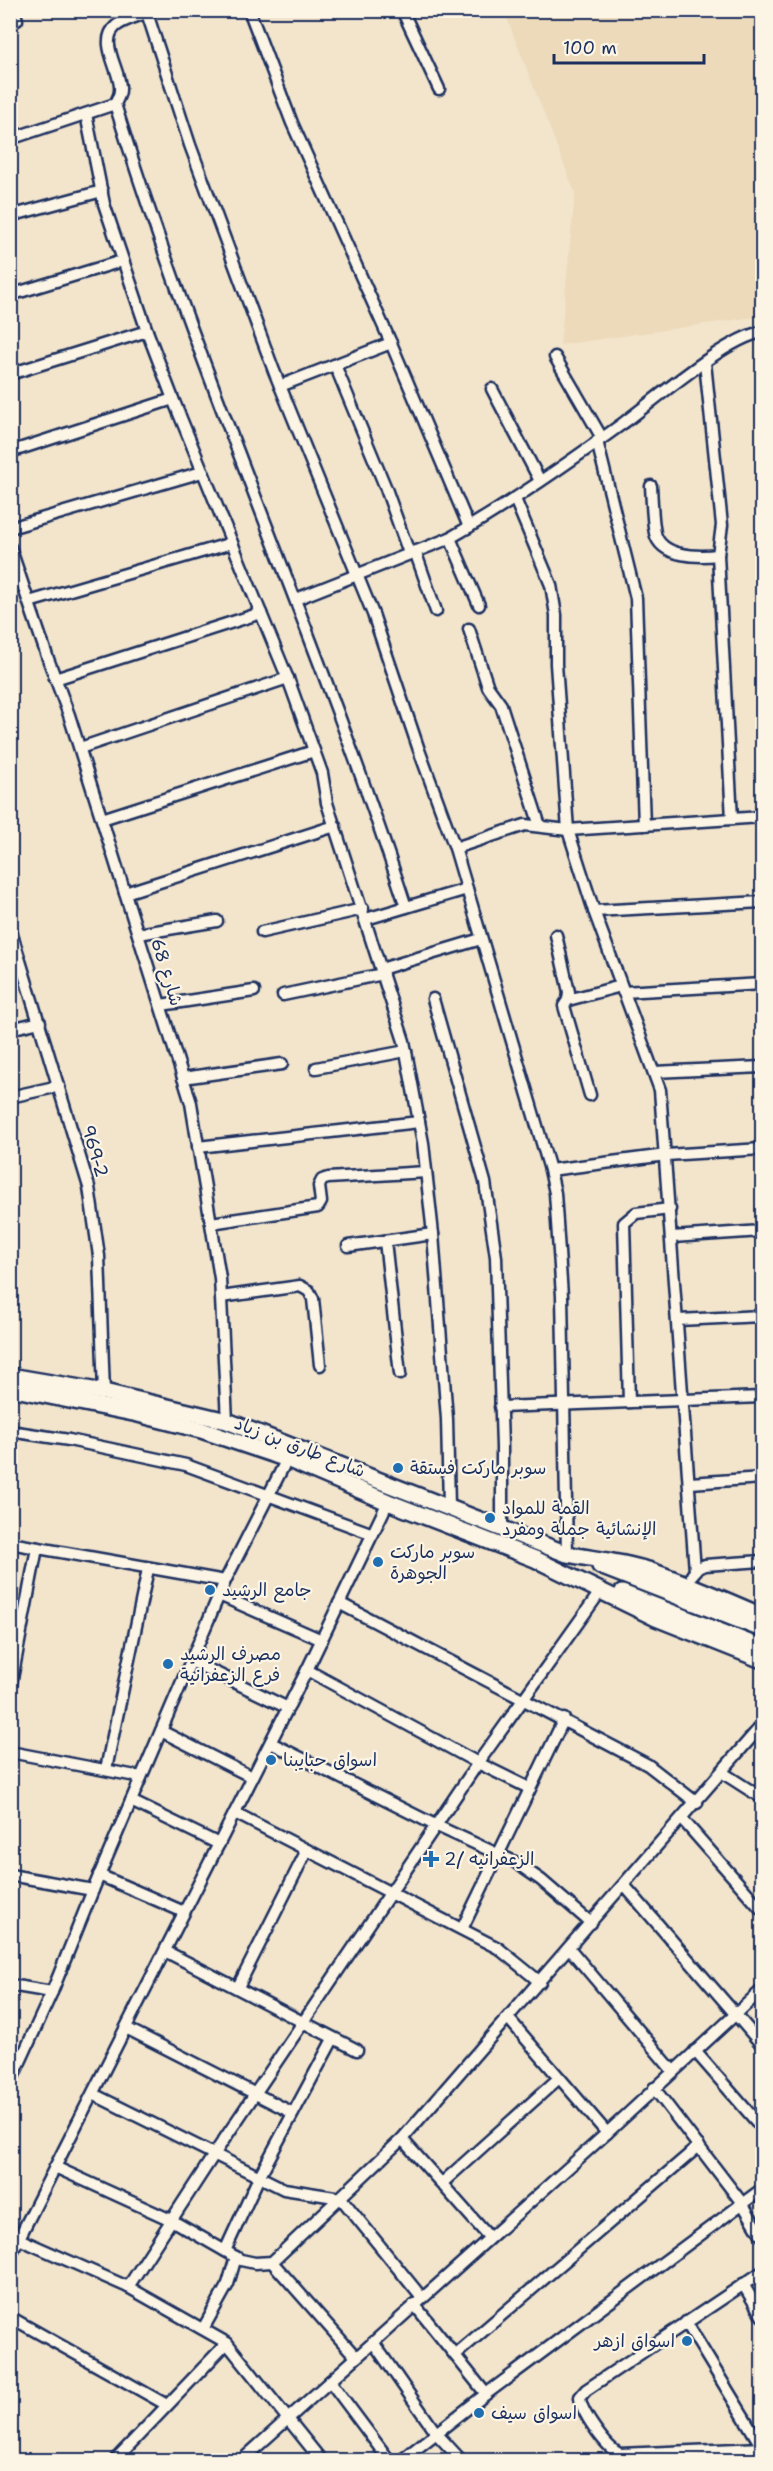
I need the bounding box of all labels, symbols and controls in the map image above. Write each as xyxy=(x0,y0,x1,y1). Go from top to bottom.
scale bar xyxy=(554,27,704,65)
text: 100 m xyxy=(563,36,617,60)
street label: شارع 68 xyxy=(145,935,189,1009)
street label: 969-2 xyxy=(76,1122,114,1180)
street label: شارع طارق بن زياد xyxy=(231,1411,369,1483)
place label: سوبر ماركت فستقة xyxy=(410,1456,546,1480)
marker: سوبر ماركت فستقة xyxy=(391,1461,405,1475)
place label: القمة للمواد الإنشائية جملة ومفرد xyxy=(502,1496,656,1541)
marker: القمة للمواد الإنشائية جملة ومفرد xyxy=(483,1511,497,1525)
place label: سوبر ماركت الجوهرة xyxy=(390,1540,475,1585)
marker: سوبر ماركت الجوهرة xyxy=(371,1555,385,1569)
place label: جامع الرشيد xyxy=(222,1578,312,1603)
marker: جامع الرشيد xyxy=(203,1583,217,1597)
place label: مصرف الرشيد فرع الزعفرانية xyxy=(180,1642,281,1687)
marker: مصرف الرشيد فرع الزعفرانية xyxy=(161,1657,175,1671)
place label: اسواق حبايبنا xyxy=(283,1748,377,1772)
marker: اسواق حبايبنا xyxy=(264,1753,278,1767)
place label: الزعفرانيه /2 xyxy=(444,1847,535,1871)
marker: الزعفرانيه /2 xyxy=(422,1850,440,1868)
place label: اسواق ازهر xyxy=(593,2329,675,2353)
marker: اسواق ازهر xyxy=(680,2334,694,2348)
place label: اسواق سيف xyxy=(491,2401,577,2425)
marker: اسواق سيف xyxy=(472,2406,486,2420)

